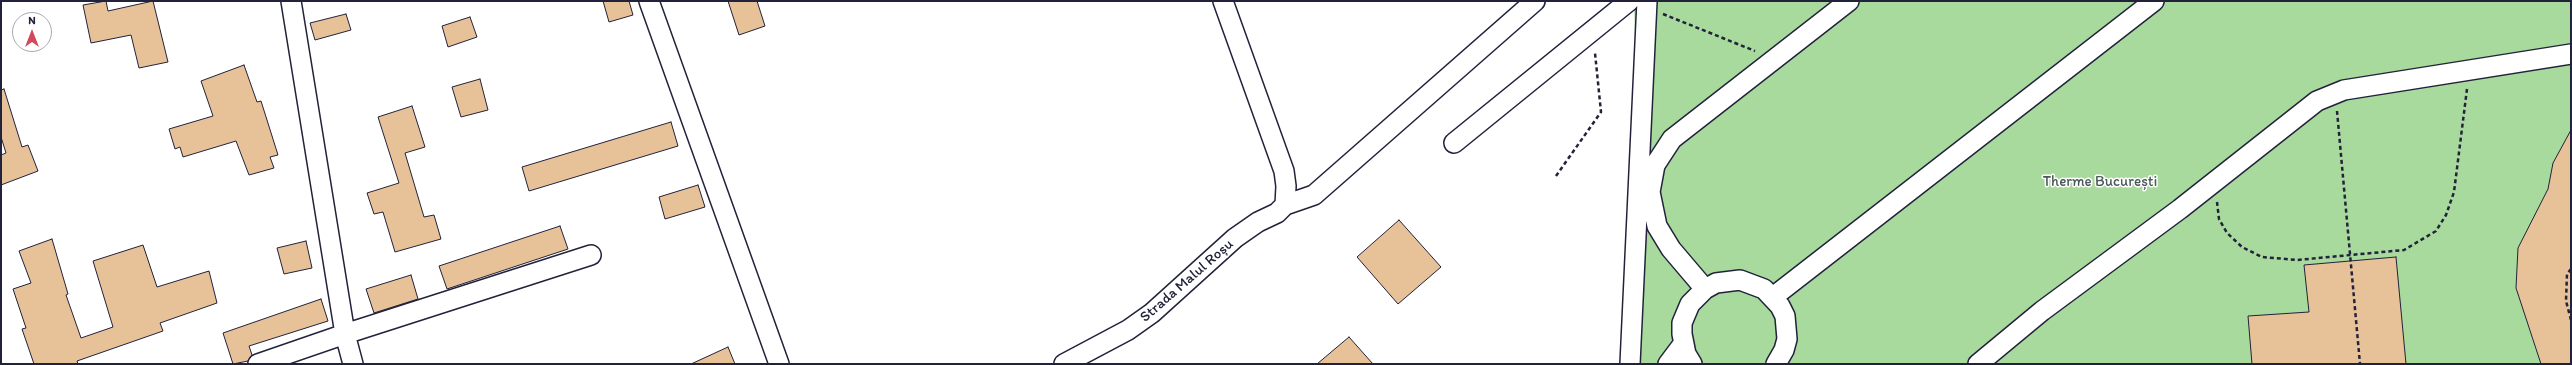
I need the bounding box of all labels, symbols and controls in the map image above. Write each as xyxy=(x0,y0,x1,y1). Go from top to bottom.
north arrow xyxy=(12,12,52,52)
text: N xyxy=(28,14,36,27)
park label: Therme București xyxy=(2043,173,2157,191)
street label: Strada Malul Roșu xyxy=(1137,236,1237,326)

